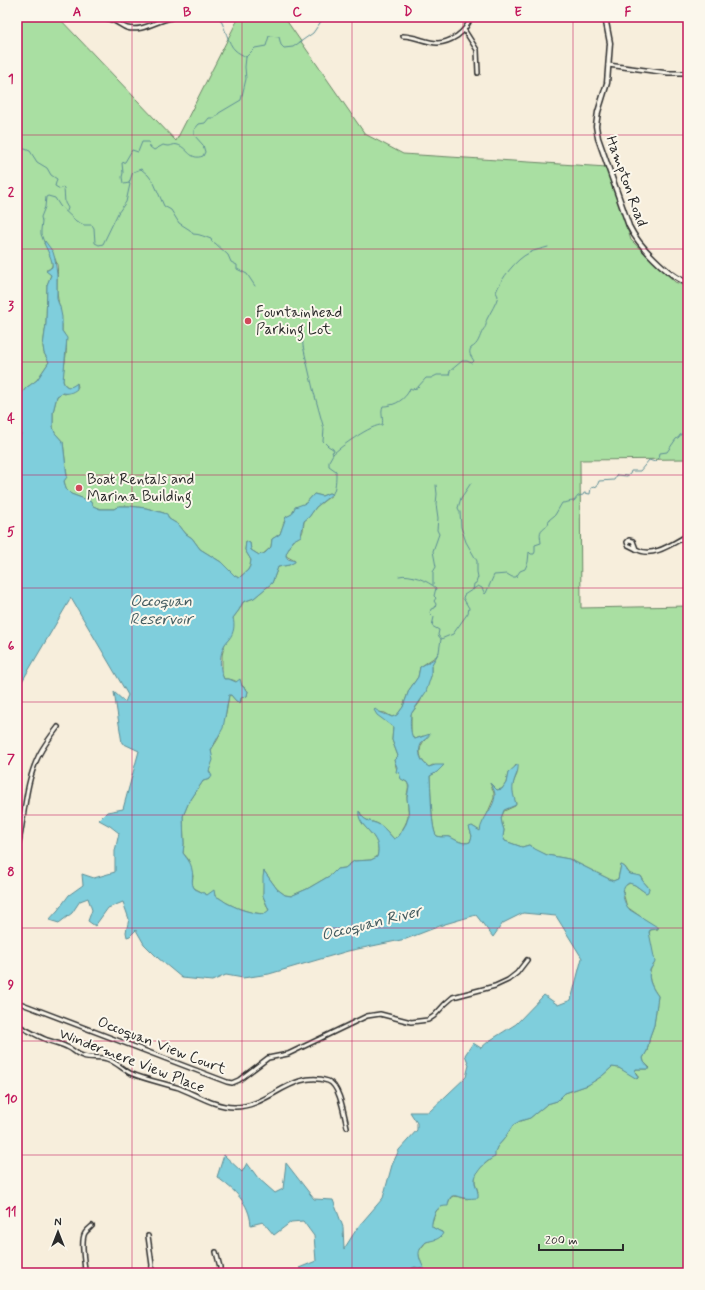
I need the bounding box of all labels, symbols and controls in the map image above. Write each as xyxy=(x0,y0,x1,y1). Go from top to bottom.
text: A xyxy=(73,4,81,21)
text: B xyxy=(183,4,192,21)
text: C xyxy=(292,4,302,21)
text: D xyxy=(404,4,413,21)
text: E xyxy=(514,4,522,21)
text: F xyxy=(625,4,632,21)
text: 1 xyxy=(8,71,14,88)
street label: Hampton Road xyxy=(600,133,652,230)
text: 2 xyxy=(8,184,15,201)
text: 3 xyxy=(8,298,14,315)
place label: Fountainhead Parking Lot xyxy=(256,303,342,341)
marker: Fountainhead Parking Lot xyxy=(243,316,253,326)
text: 4 xyxy=(7,411,15,428)
place label: Boat Rentals and Marina Building xyxy=(87,470,194,508)
marker: Boat Rentals and Marina Building xyxy=(74,483,84,493)
text: 5 xyxy=(7,524,15,541)
water label: Occoquan Reservoir xyxy=(130,591,195,630)
text: 6 xyxy=(8,638,15,655)
text: 7 xyxy=(7,751,15,768)
text: 8 xyxy=(7,864,15,881)
water label: Occoquan River xyxy=(319,900,426,946)
text: 9 xyxy=(8,977,15,994)
street label: Occoquan View Court xyxy=(95,1012,229,1080)
street label: Windermere View Place xyxy=(56,1024,207,1098)
text: 10 xyxy=(4,1091,18,1108)
text: 11 xyxy=(5,1204,17,1221)
north arrow xyxy=(38,1212,78,1252)
text: N xyxy=(54,1216,62,1230)
scale bar xyxy=(539,1226,623,1252)
text: 200 m xyxy=(545,1233,578,1249)

